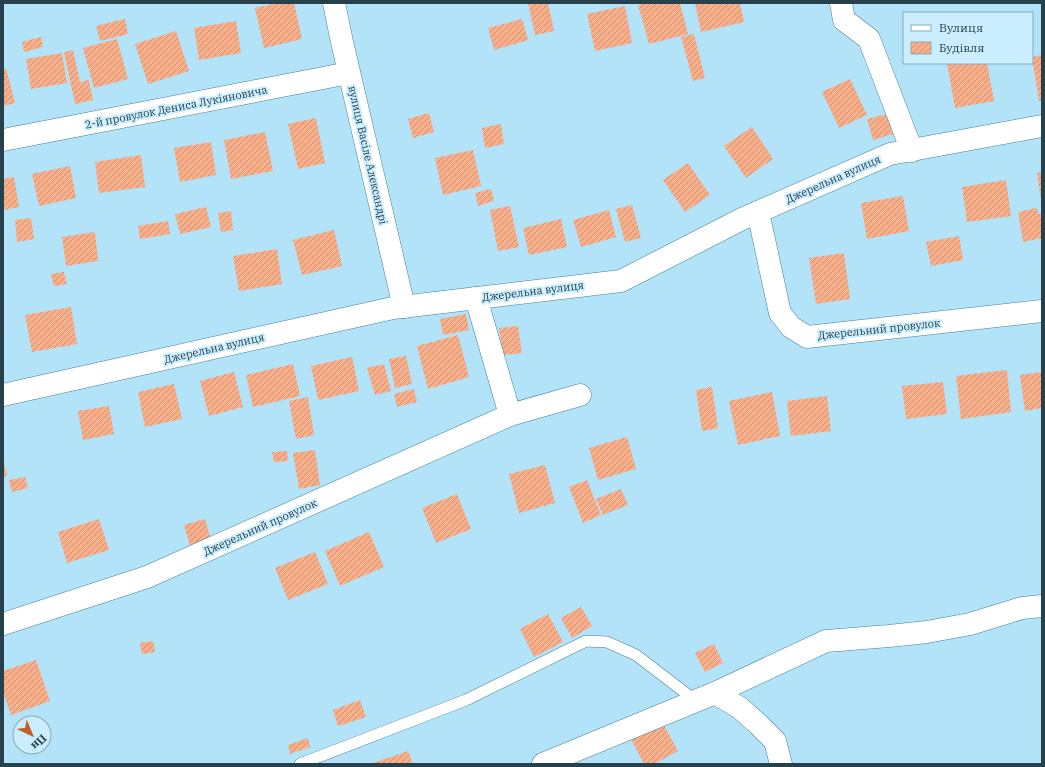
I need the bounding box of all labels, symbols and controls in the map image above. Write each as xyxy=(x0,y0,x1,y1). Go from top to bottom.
legend xyxy=(903,12,1033,64)
text: Вулиця xyxy=(939,20,983,35)
text: Будівля xyxy=(939,40,984,55)
street label: 2-й провулок Дениса Лукіяновича xyxy=(84,82,268,132)
street label: вулиця Васіле Александрі xyxy=(345,84,391,226)
street label: Джерельна вулиця xyxy=(783,152,883,206)
street label: Джерельна вулиця xyxy=(481,278,585,304)
street label: Джерельний провулок xyxy=(817,316,941,342)
street label: Джерельна вулиця xyxy=(162,330,266,366)
street label: Джерельний провулок xyxy=(201,495,320,558)
north arrow xyxy=(12,715,52,755)
text: Пн xyxy=(28,731,50,753)

